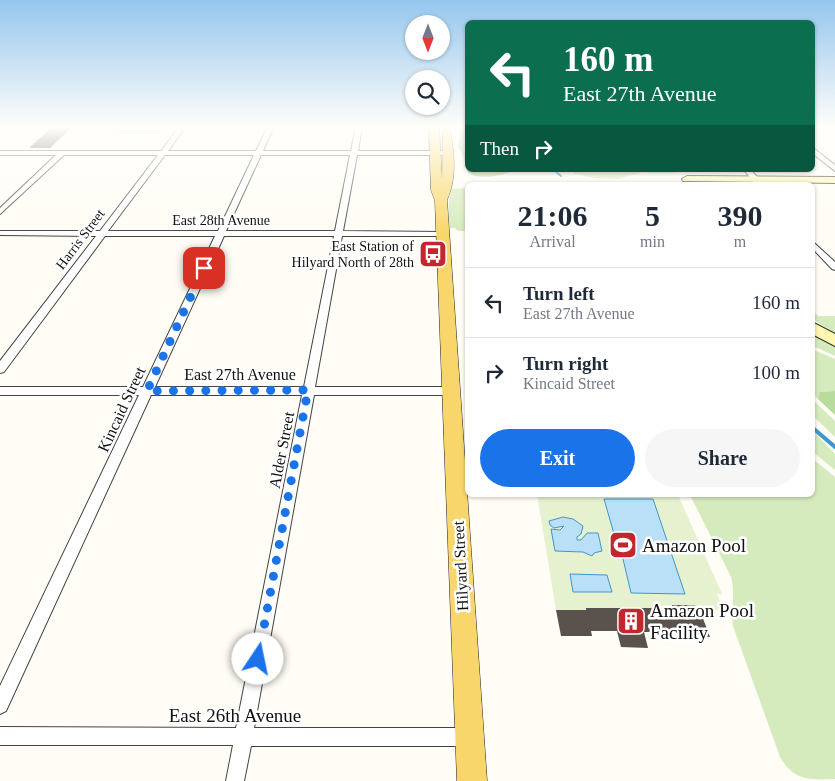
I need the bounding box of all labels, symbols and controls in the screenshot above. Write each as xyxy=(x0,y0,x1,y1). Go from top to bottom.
north arrow xyxy=(405,15,450,60)
map controls xyxy=(405,15,450,115)
icon: left xyxy=(480,40,545,105)
text: 160 m xyxy=(563,40,653,79)
button: search xyxy=(405,70,450,115)
text: East 27th Avenue xyxy=(563,81,717,106)
icon: right xyxy=(529,135,557,163)
text: Then xyxy=(480,138,519,159)
text: 21:06 xyxy=(518,199,588,232)
text: 5 xyxy=(645,199,660,232)
text: 390 xyxy=(717,199,762,232)
street label: Harris Street xyxy=(53,206,108,272)
street label: East 28th Avenue xyxy=(172,213,270,228)
text: Arrival xyxy=(529,233,576,250)
text: min xyxy=(640,233,665,250)
text: m xyxy=(734,233,746,250)
place label: East Station of Hilyard North of 28th xyxy=(292,239,414,270)
bus stop icon: East Station of Hilyard North of 28th xyxy=(418,239,448,269)
pin xyxy=(183,247,225,289)
icon: arrive xyxy=(190,254,218,282)
text: Turn left xyxy=(523,283,595,304)
icon: left xyxy=(480,289,508,317)
text: 160 m xyxy=(752,292,800,313)
text: East 27th Avenue xyxy=(523,305,635,322)
text: Turn right xyxy=(523,353,608,374)
icon: right xyxy=(480,359,508,387)
text: 100 m xyxy=(752,362,800,383)
street label: Kincaid Street xyxy=(94,363,149,454)
street label: East 27th Avenue xyxy=(184,366,296,383)
text: Kincaid Street xyxy=(523,375,615,392)
street label: Alder Street xyxy=(266,410,297,490)
button: Exit xyxy=(480,429,635,487)
button: Share xyxy=(645,429,800,487)
street label: Hilyard Street xyxy=(450,520,472,611)
sports icon: Amazon Pool xyxy=(608,530,638,560)
place label: Amazon Pool xyxy=(642,535,746,556)
place label: Amazon Pool Facility xyxy=(650,600,754,643)
building icon: Amazon Pool Facility xyxy=(616,606,646,636)
position arrow xyxy=(231,632,283,684)
street label: East 26th Avenue xyxy=(169,705,301,726)

